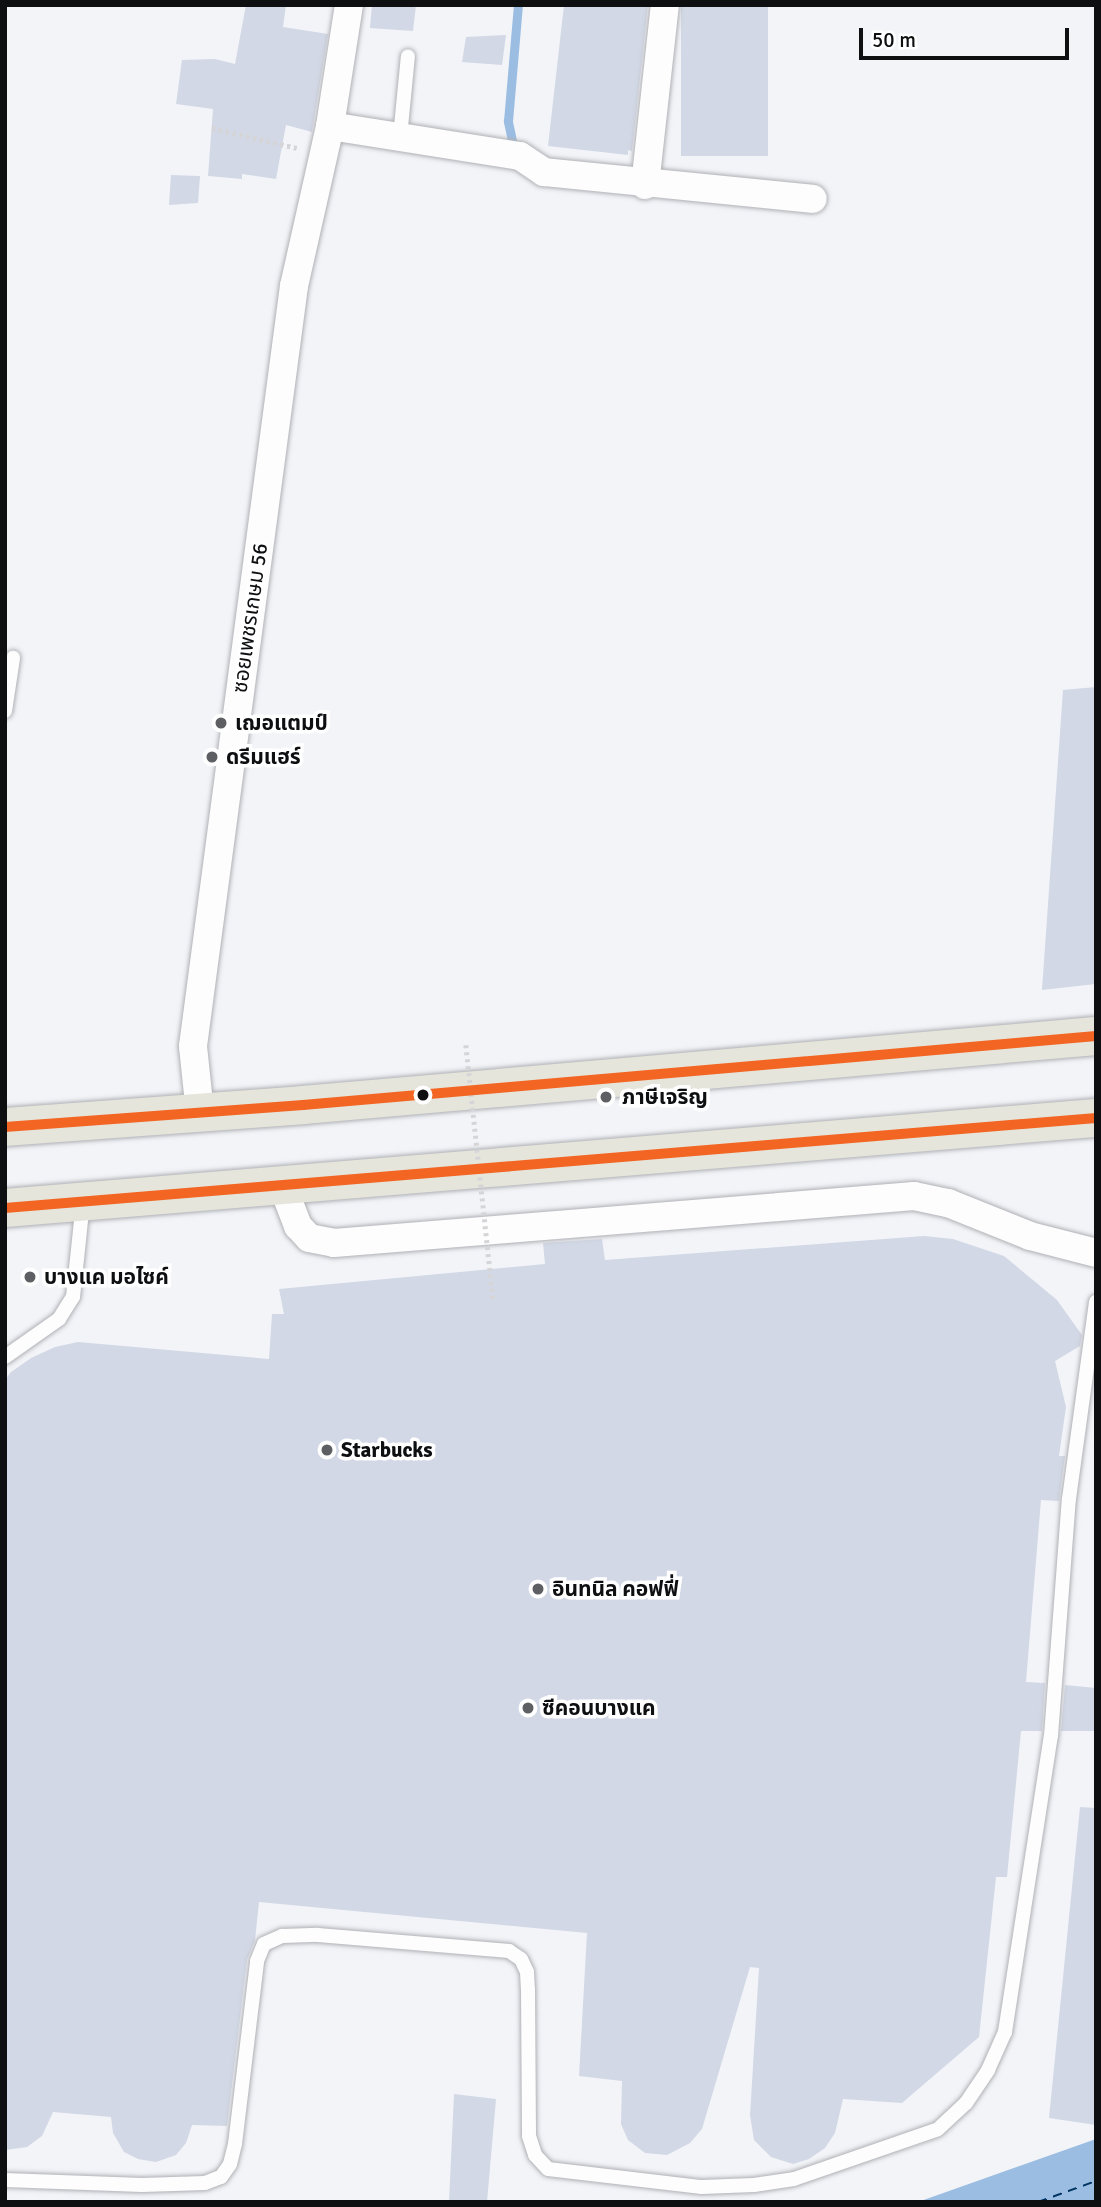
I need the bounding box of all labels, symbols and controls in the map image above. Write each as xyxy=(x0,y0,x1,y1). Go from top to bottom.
scale bar xyxy=(863,14,1073,58)
text: 50 m xyxy=(872,27,916,53)
street label: ซอยเพชรเกษม 56 xyxy=(227,542,273,694)
place label: เฌอแตมป์ xyxy=(235,710,328,736)
marker: เฌอแตมป์ xyxy=(213,715,229,731)
place label: ดรีมแฮร์ xyxy=(226,744,301,770)
marker: ดรีมแฮร์ xyxy=(204,749,220,765)
place label: ภาษีเจริญ xyxy=(622,1084,708,1110)
marker: ภาษีเจริญ xyxy=(596,1087,616,1107)
unlabelled marker xyxy=(416,1088,430,1102)
place label: บางแค มอไซค์ xyxy=(44,1264,169,1290)
marker: บางแค มอไซค์ xyxy=(22,1269,38,1285)
place label: Starbucks xyxy=(341,1437,433,1463)
marker: Starbucks xyxy=(319,1442,335,1458)
place label: อินทนิล คอฟฟี่ xyxy=(552,1576,678,1602)
marker: อินทนิล คอฟฟี่ xyxy=(530,1581,546,1597)
place label: ซีคอนบางแค xyxy=(542,1695,656,1721)
marker: ซีคอนบางแค xyxy=(520,1700,536,1716)

